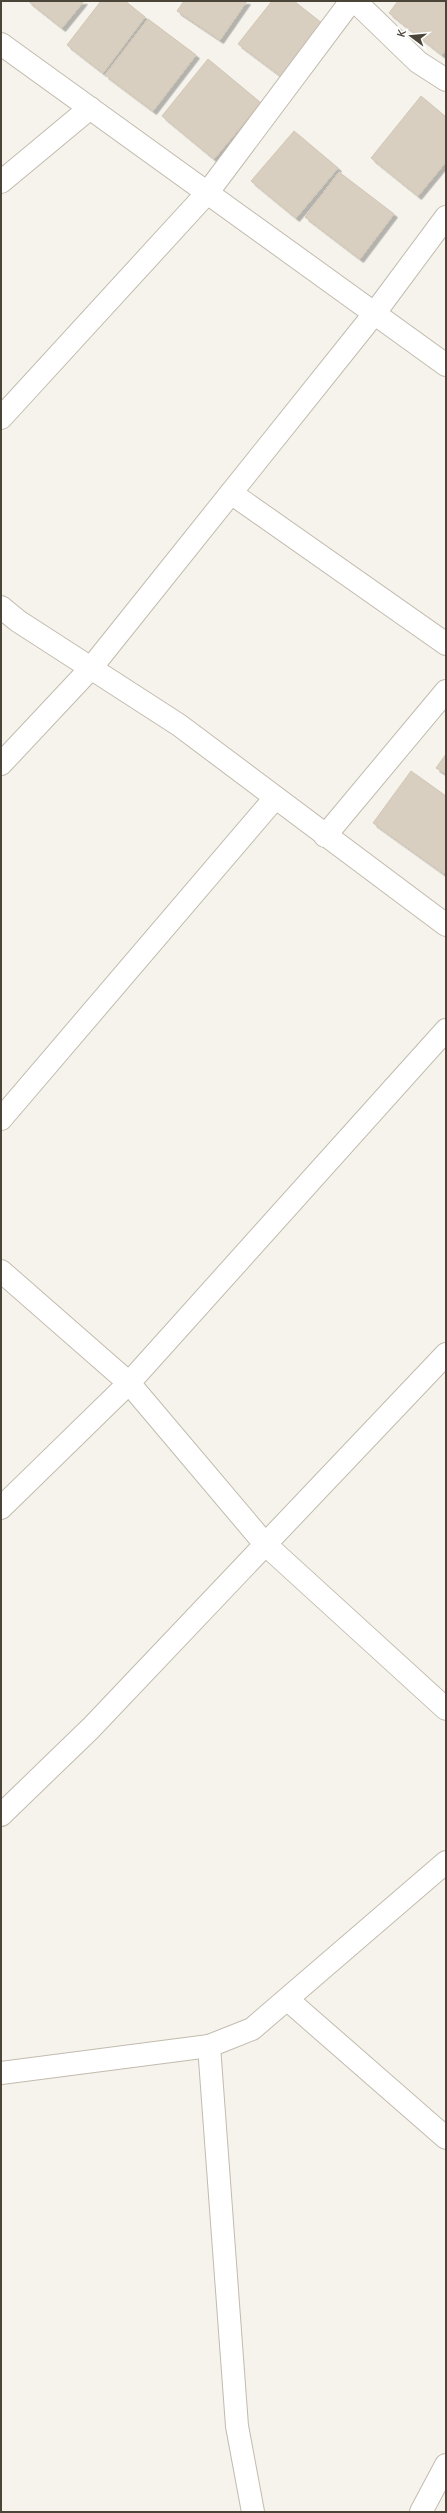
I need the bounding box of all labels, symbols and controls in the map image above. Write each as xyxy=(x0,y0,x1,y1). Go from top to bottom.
north arrow xyxy=(391,16,431,56)
text: K xyxy=(393,27,409,39)

